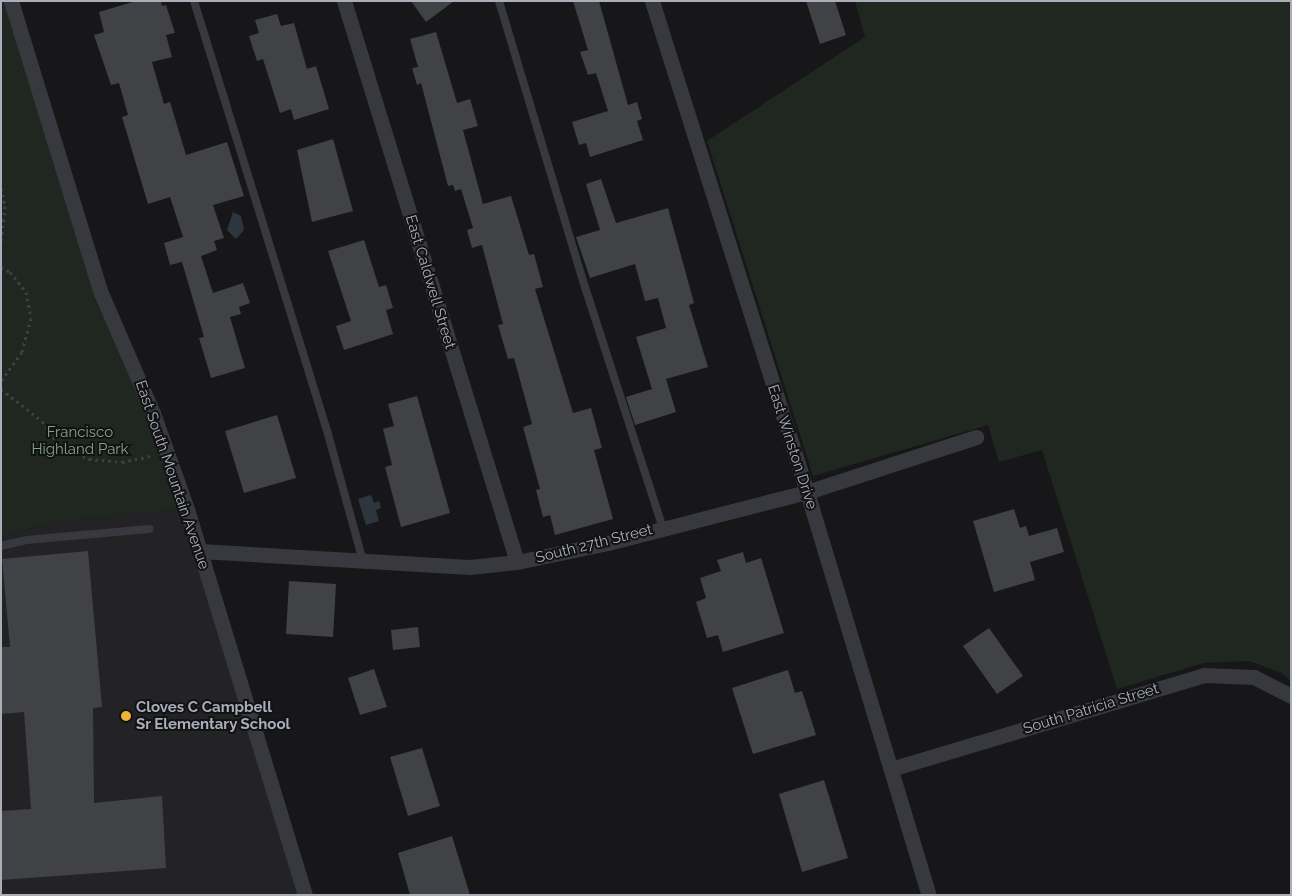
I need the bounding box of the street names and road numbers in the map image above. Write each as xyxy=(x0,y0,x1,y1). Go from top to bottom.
street label: East Caldwell Street xyxy=(401,213,459,351)
street label: East South Mountain Avenue xyxy=(131,378,213,572)
street label: East Winston Drive xyxy=(763,382,821,512)
street label: South 27th Street xyxy=(534,521,654,567)
street label: South Patricia Street xyxy=(1021,680,1161,738)

